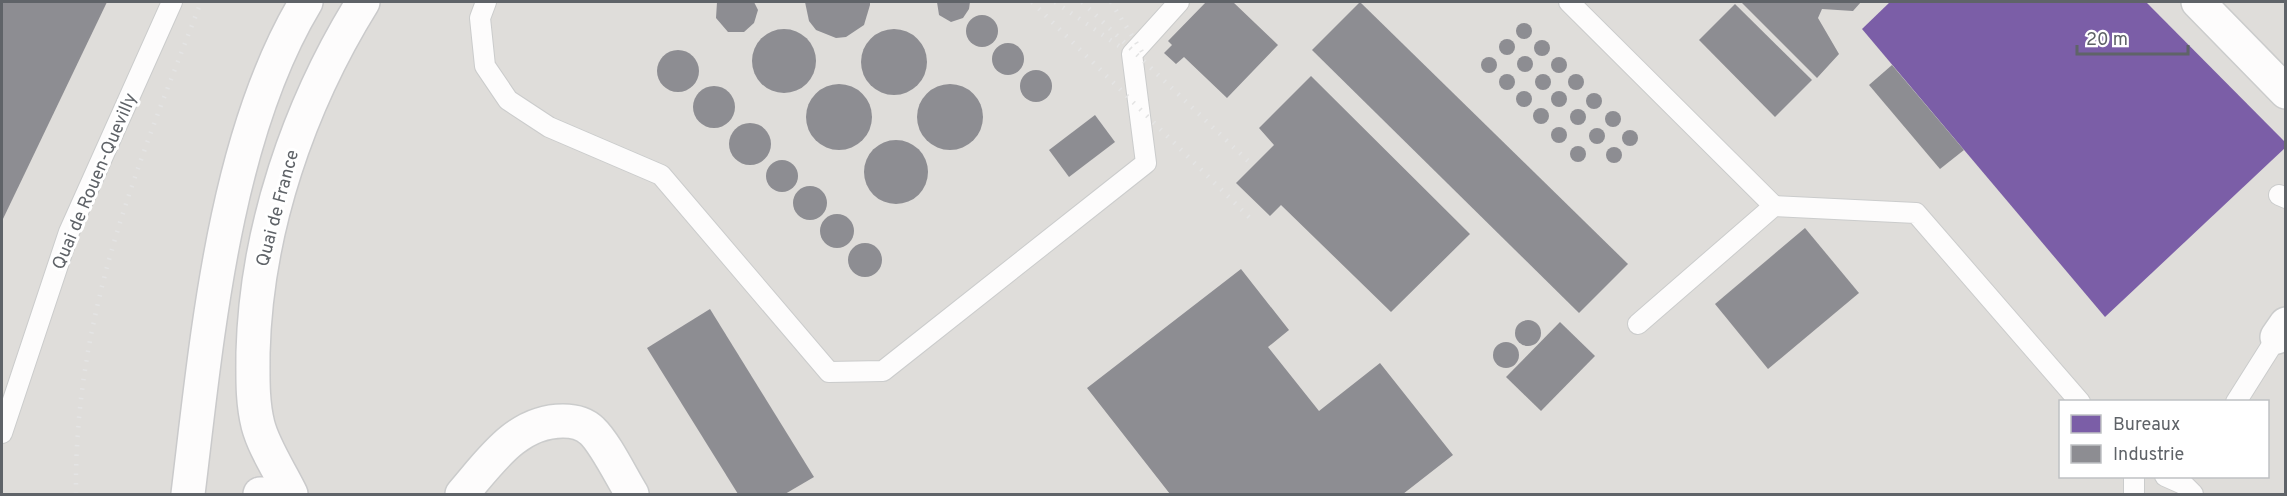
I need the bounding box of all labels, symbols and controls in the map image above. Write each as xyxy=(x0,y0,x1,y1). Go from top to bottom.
scale bar xyxy=(2077,18,2188,56)
text: 20 m xyxy=(2086,29,2128,52)
street label: Quai de Rouen-Quevilly xyxy=(48,90,143,273)
street label: Quai de France xyxy=(252,147,305,269)
legend xyxy=(2059,400,2269,478)
text: Bureaux xyxy=(2113,414,2180,437)
text: Industrie xyxy=(2113,444,2184,467)

